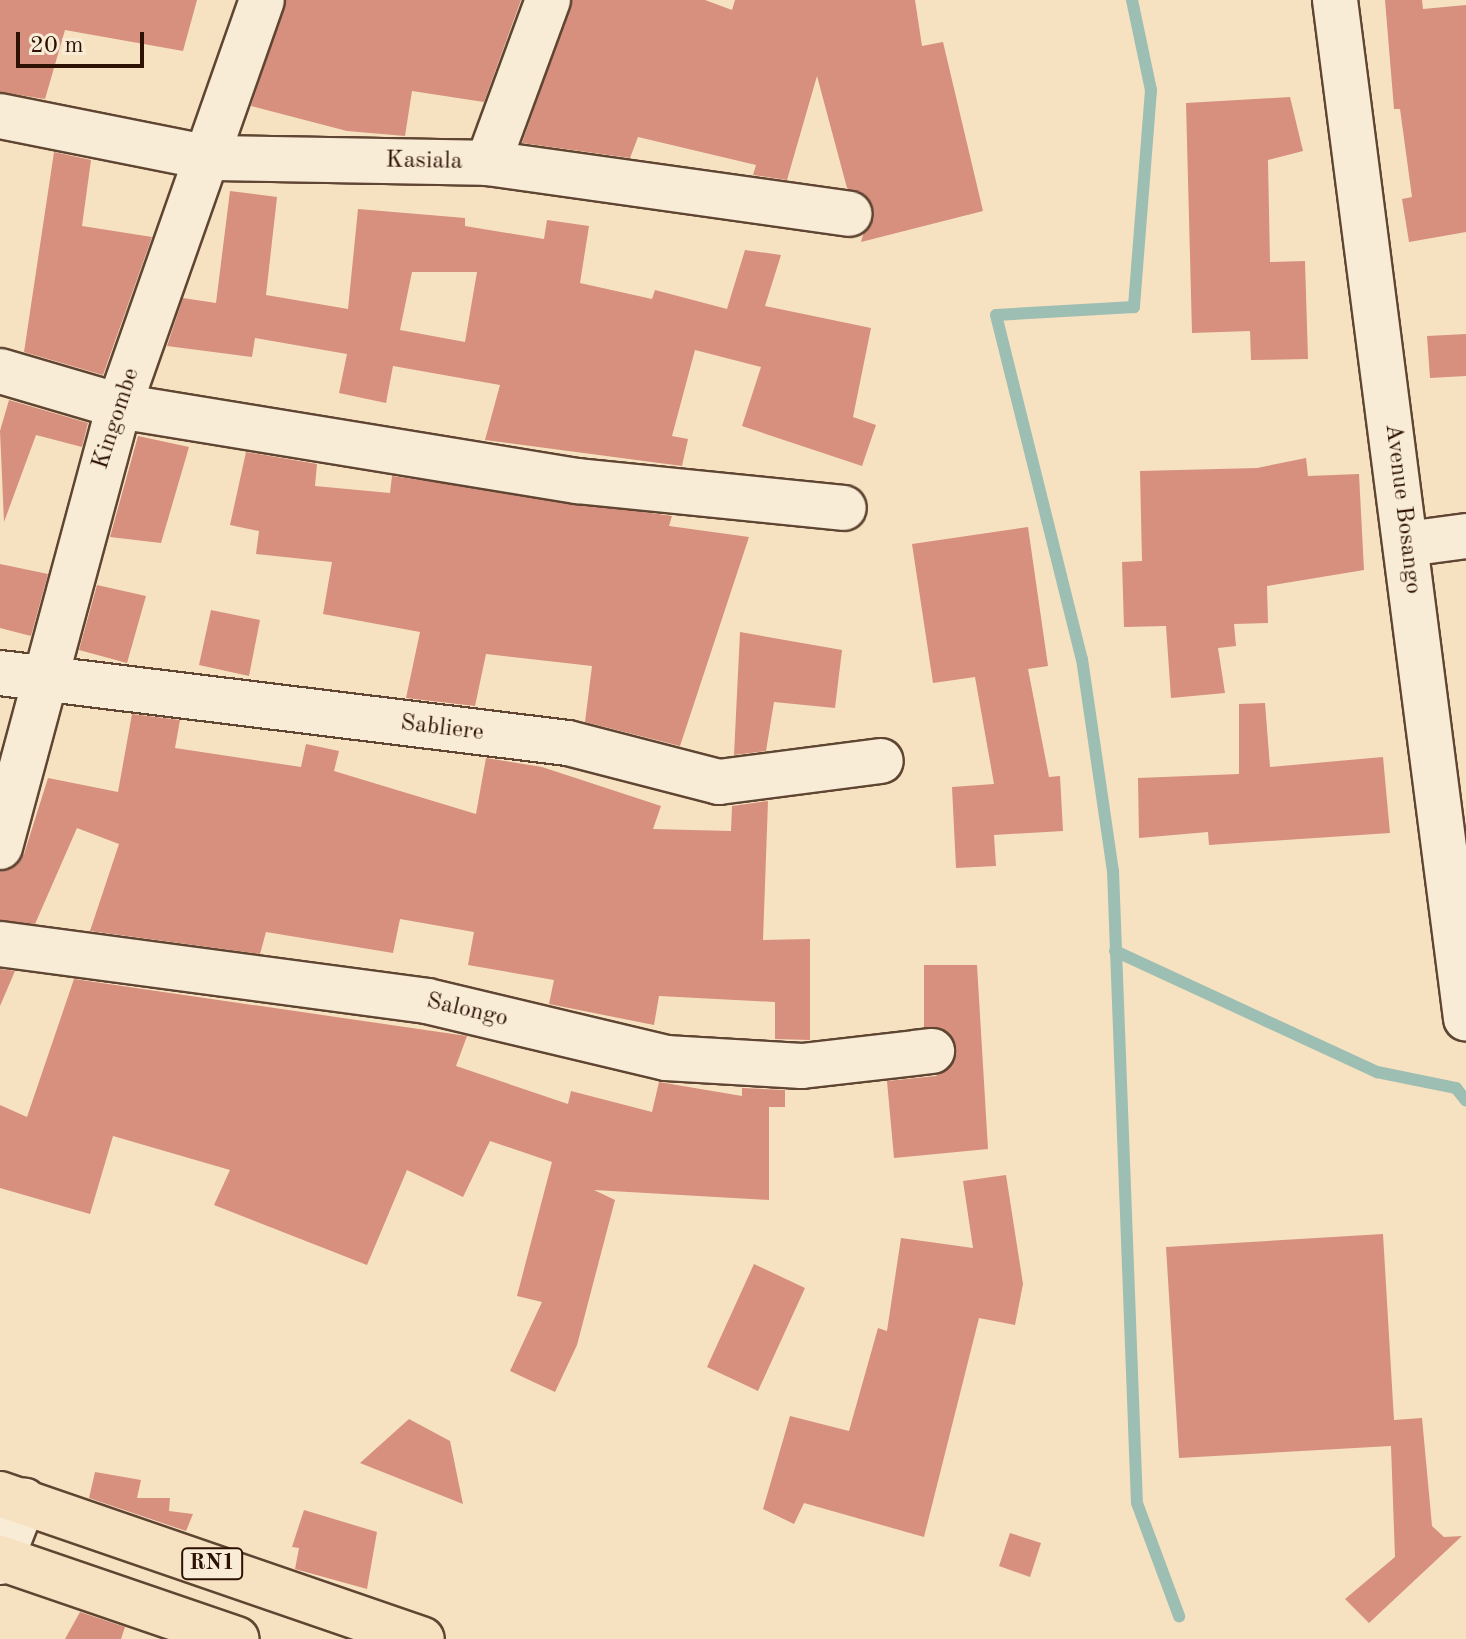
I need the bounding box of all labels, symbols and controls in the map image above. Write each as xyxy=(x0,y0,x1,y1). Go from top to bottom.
scale bar xyxy=(20,16,148,66)
text: 20 m xyxy=(30,34,84,58)
street label: Kasiala xyxy=(385,147,463,177)
street label: Kingombe xyxy=(87,365,147,473)
street label: Avenue Bosango xyxy=(1377,422,1427,596)
street label: Sabliere xyxy=(399,710,485,748)
street label: Salongo xyxy=(423,988,511,1034)
road number: RN1 xyxy=(180,1546,244,1582)

